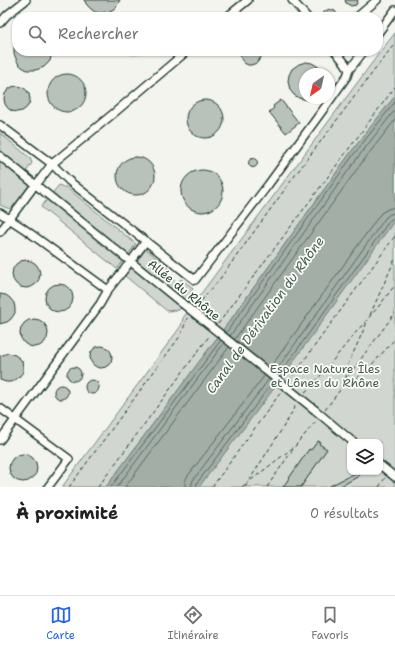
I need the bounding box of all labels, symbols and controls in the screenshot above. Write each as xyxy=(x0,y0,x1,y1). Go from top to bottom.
search box xyxy=(12,12,383,56)
icon: search xyxy=(26,23,48,45)
text: Rechercher xyxy=(58,24,139,44)
north arrow xyxy=(299,68,335,104)
water label: Canal de Dérivation du Rhône xyxy=(202,233,328,397)
street label: Allée du Rhône xyxy=(145,256,224,324)
park label: Espace Nature Îles et Lônes du Rhône xyxy=(270,361,380,391)
map controls xyxy=(347,439,383,475)
button: layers xyxy=(347,439,383,475)
text: À proximité xyxy=(16,502,118,524)
text: 0 résultats xyxy=(310,505,379,522)
tab: Carte xyxy=(46,604,75,643)
tab: Itinéraire xyxy=(168,604,219,643)
tab: Favoris xyxy=(311,604,349,643)

